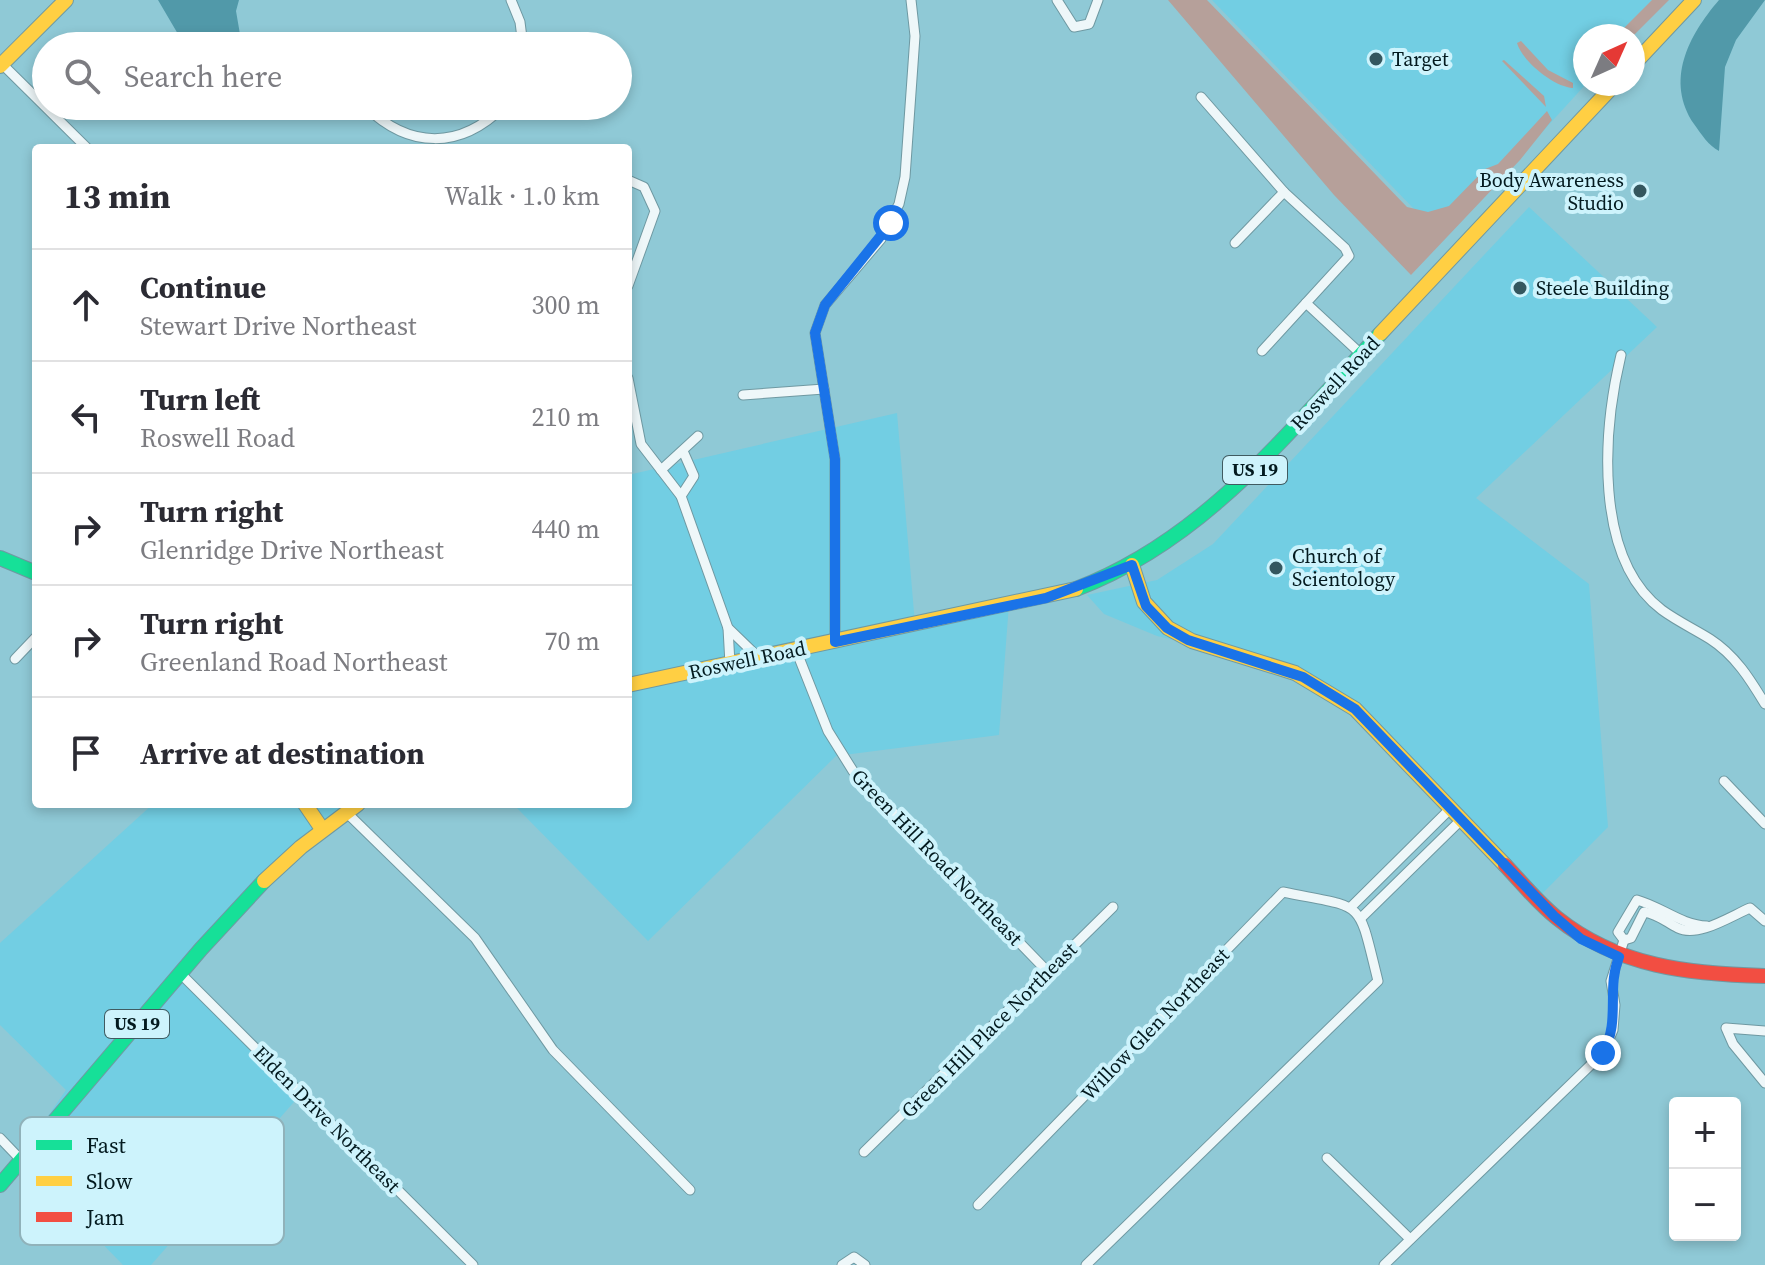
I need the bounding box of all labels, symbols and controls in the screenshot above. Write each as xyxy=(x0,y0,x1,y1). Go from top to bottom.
north arrow xyxy=(1573,24,1645,96)
search box xyxy=(32,32,632,120)
place label: Target xyxy=(1392,45,1449,73)
marker: Target xyxy=(1367,50,1385,68)
icon: search xyxy=(60,54,104,98)
text: Search here xyxy=(124,56,282,97)
place label: Body Awareness Studio xyxy=(1479,166,1624,217)
text: 13 min xyxy=(64,173,171,219)
text: Walk · 1.0 km xyxy=(444,178,600,214)
marker: Body Awareness Studio xyxy=(1631,182,1649,200)
route start xyxy=(873,205,909,241)
text: Continue xyxy=(140,267,266,308)
place label: Steele Building xyxy=(1536,274,1669,302)
marker: Steele Building xyxy=(1511,279,1529,297)
icon: ahead xyxy=(64,283,108,327)
text: 300 m xyxy=(532,287,600,323)
text: Stewart Drive Northeast xyxy=(140,308,416,344)
street label: Roswell Road xyxy=(1284,329,1386,436)
text: Turn left xyxy=(140,379,260,420)
icon: left xyxy=(64,395,108,439)
text: 210 m xyxy=(532,399,600,435)
text: Roswell Road xyxy=(140,420,295,456)
road number: US 19 xyxy=(1223,456,1287,484)
text: Turn right xyxy=(140,491,283,532)
icon: right xyxy=(64,507,108,551)
text: 440 m xyxy=(532,511,600,547)
text: Glenridge Drive Northeast xyxy=(140,532,444,568)
place label: Church of Scientology xyxy=(1292,542,1396,593)
marker: Church of Scientology xyxy=(1267,559,1285,577)
text: Turn right xyxy=(140,603,283,644)
icon: right xyxy=(64,619,108,663)
text: 70 m xyxy=(545,623,600,659)
street label: Roswell Road xyxy=(686,634,809,686)
text: Greenland Road Northeast xyxy=(140,644,447,680)
icon: arrive xyxy=(64,731,108,775)
text: Arrive at destination xyxy=(140,733,425,774)
street label: Green Hill Road Northeast xyxy=(845,763,1029,952)
street label: Green Hill Place Northeast xyxy=(895,936,1083,1124)
street label: Willow Glen Northeast xyxy=(1075,941,1236,1107)
road number: US 19 xyxy=(105,1010,169,1038)
route end xyxy=(1585,1035,1621,1071)
street label: Elden Drive Northeast xyxy=(247,1039,407,1199)
map controls xyxy=(1669,1097,1741,1241)
button: + xyxy=(1669,1097,1741,1169)
legend xyxy=(20,1117,284,1245)
text: Fast xyxy=(86,1130,127,1160)
text: Slow xyxy=(86,1166,133,1196)
button: − xyxy=(1669,1169,1741,1241)
text: Jam xyxy=(85,1202,125,1232)

